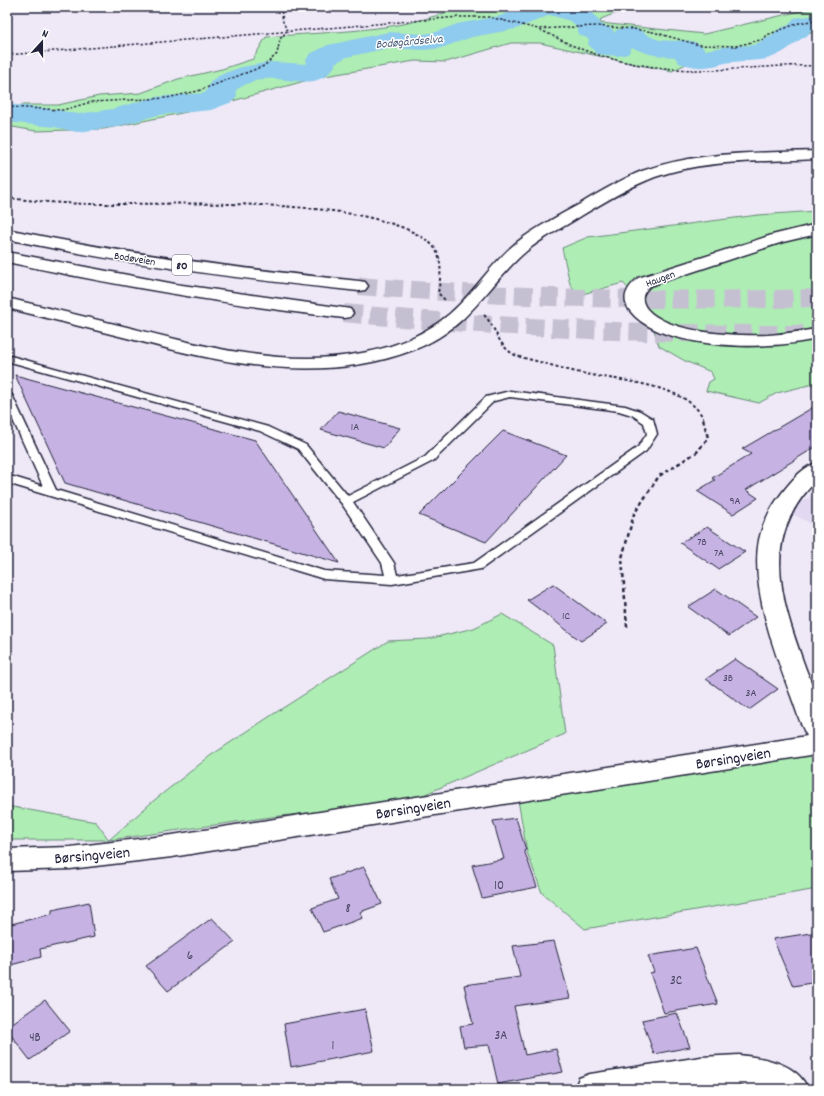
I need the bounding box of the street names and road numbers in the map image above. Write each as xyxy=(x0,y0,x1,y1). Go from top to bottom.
street label: Bodøveien xyxy=(113,249,156,271)
road number: 80 xyxy=(172,255,192,275)
street label: Haugen xyxy=(644,267,678,293)
street label: Børsingveien xyxy=(694,742,773,777)
street label: Børsingveien xyxy=(374,792,453,827)
street label: Børsingveien xyxy=(53,842,131,871)

